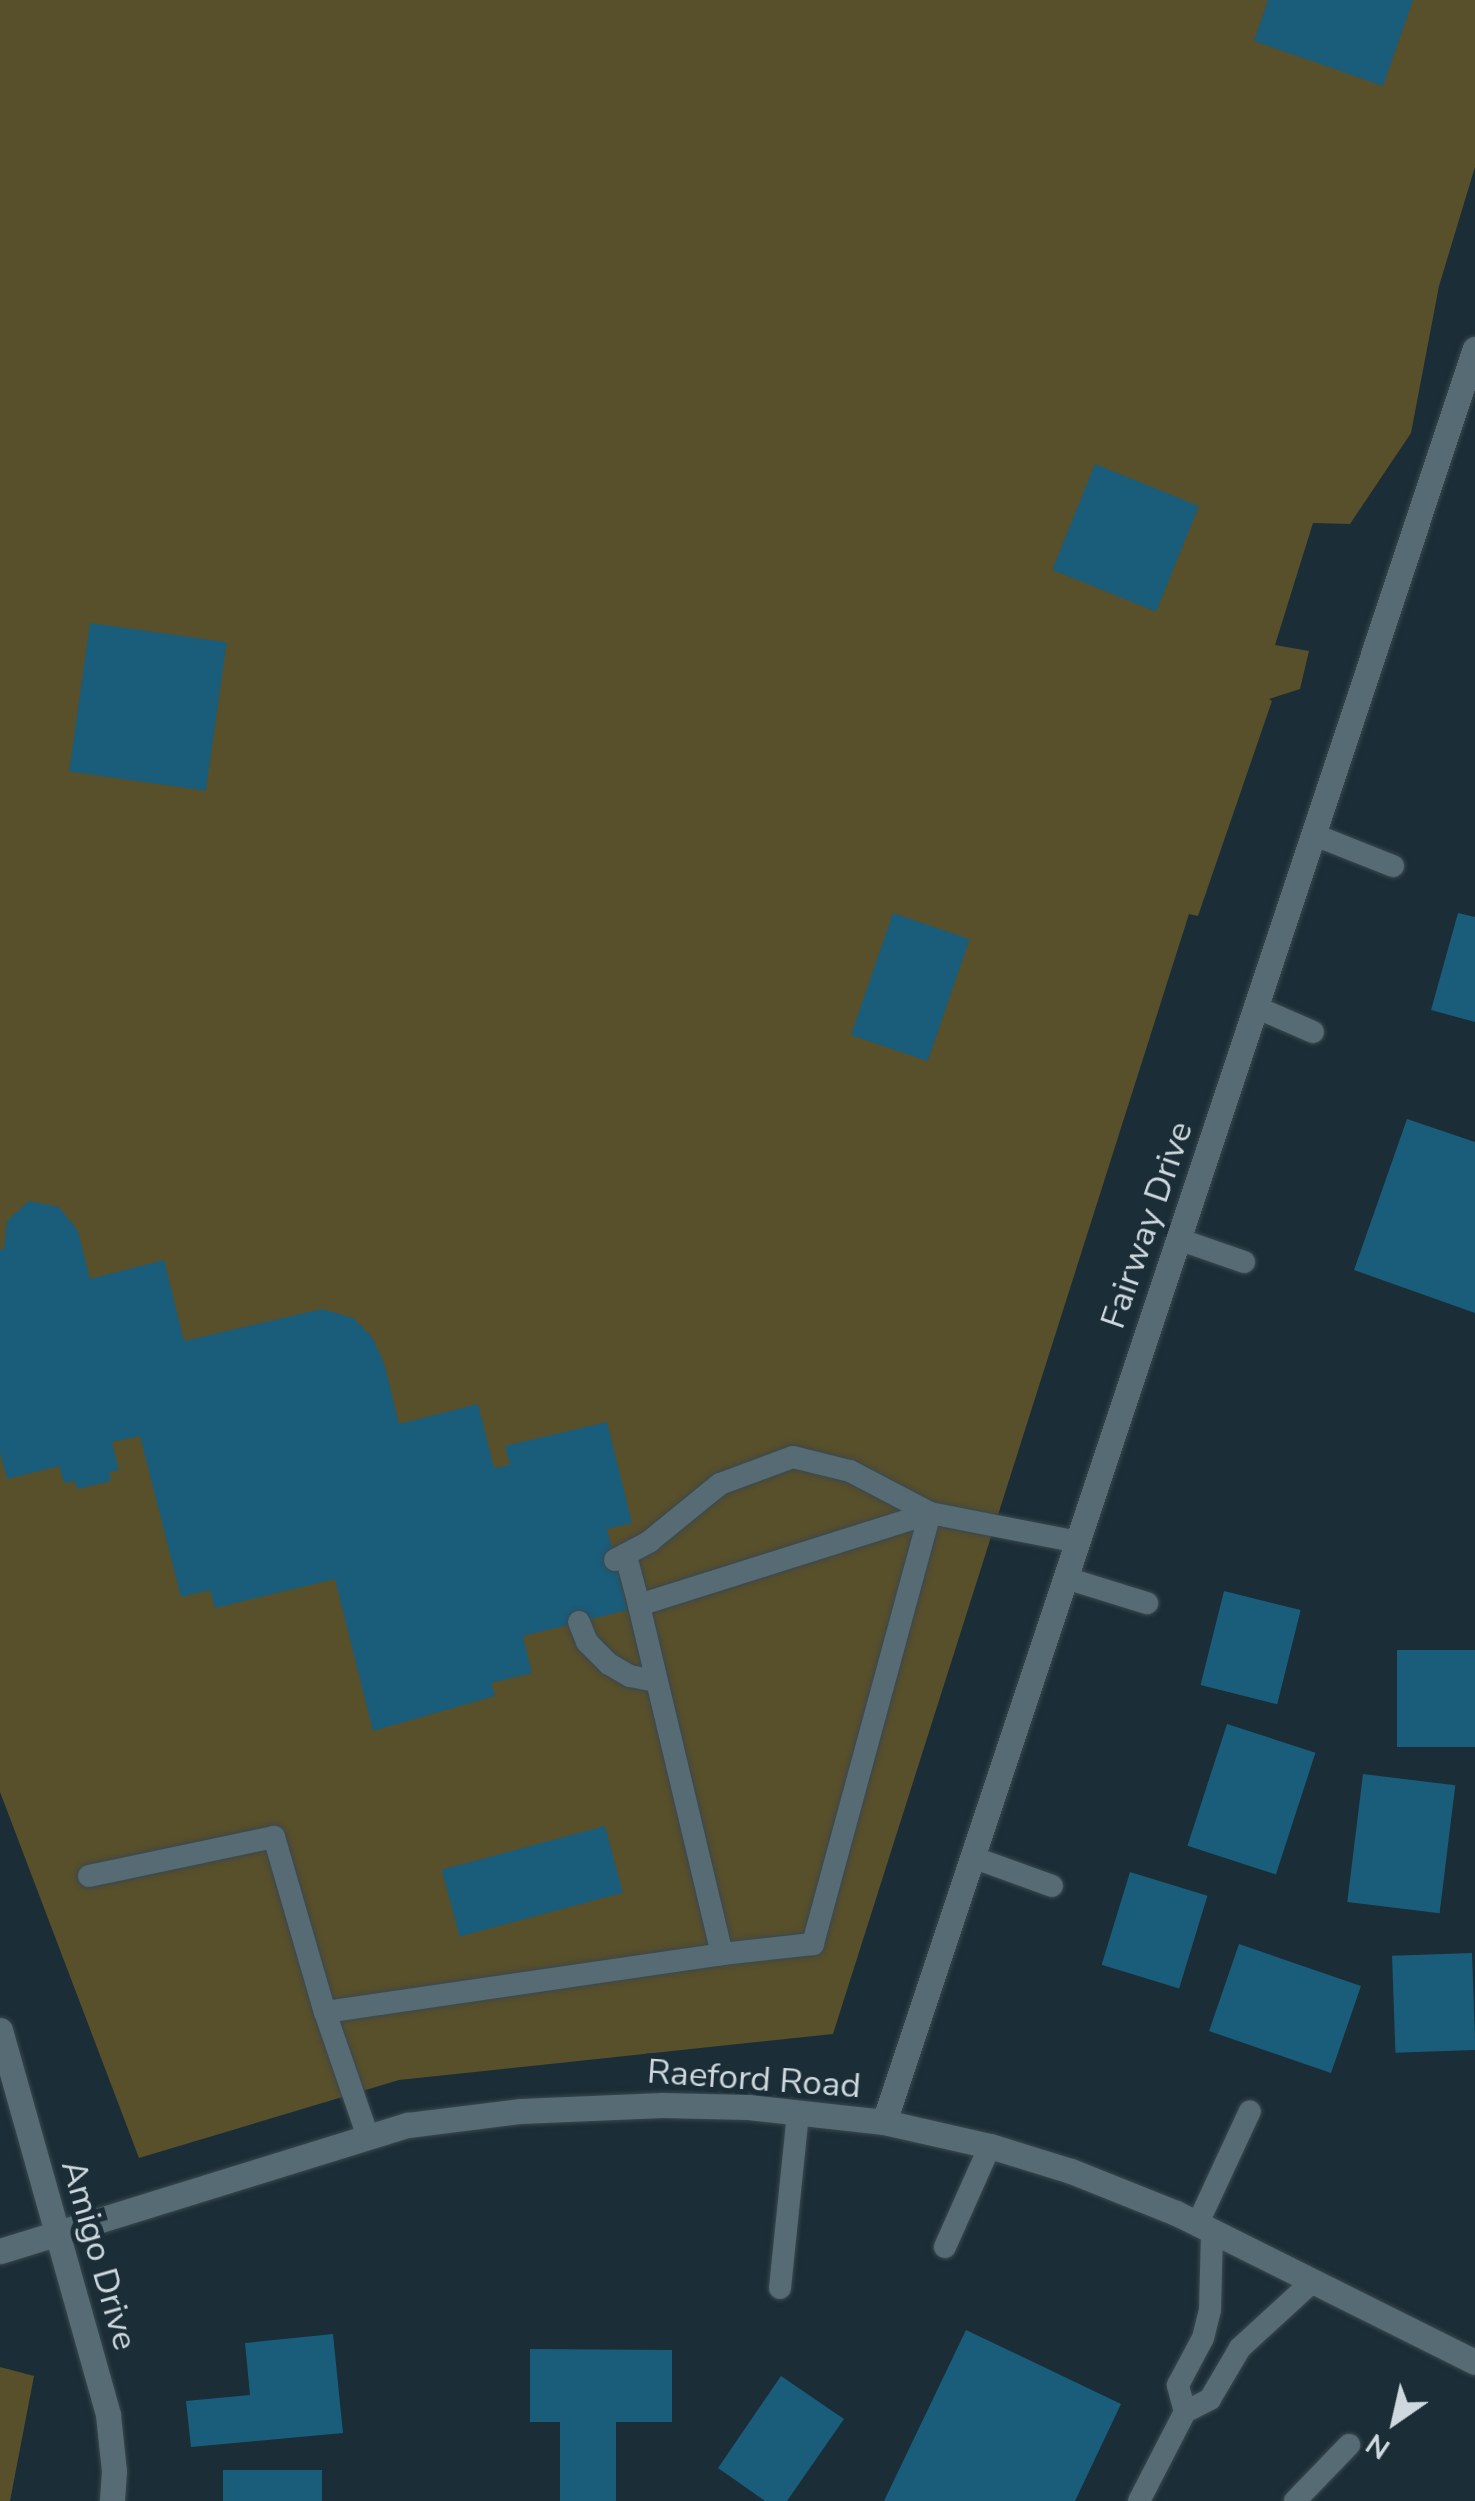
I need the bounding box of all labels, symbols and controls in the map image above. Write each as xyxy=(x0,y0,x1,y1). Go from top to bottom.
street label: Fairway Drive xyxy=(1092,1116,1202,1334)
street label: Raeford Road xyxy=(646,2051,862,2107)
street label: Amigo Drive xyxy=(52,2155,146,2355)
north arrow xyxy=(1345,2371,1445,2471)
text: N xyxy=(1359,2424,1398,2467)

